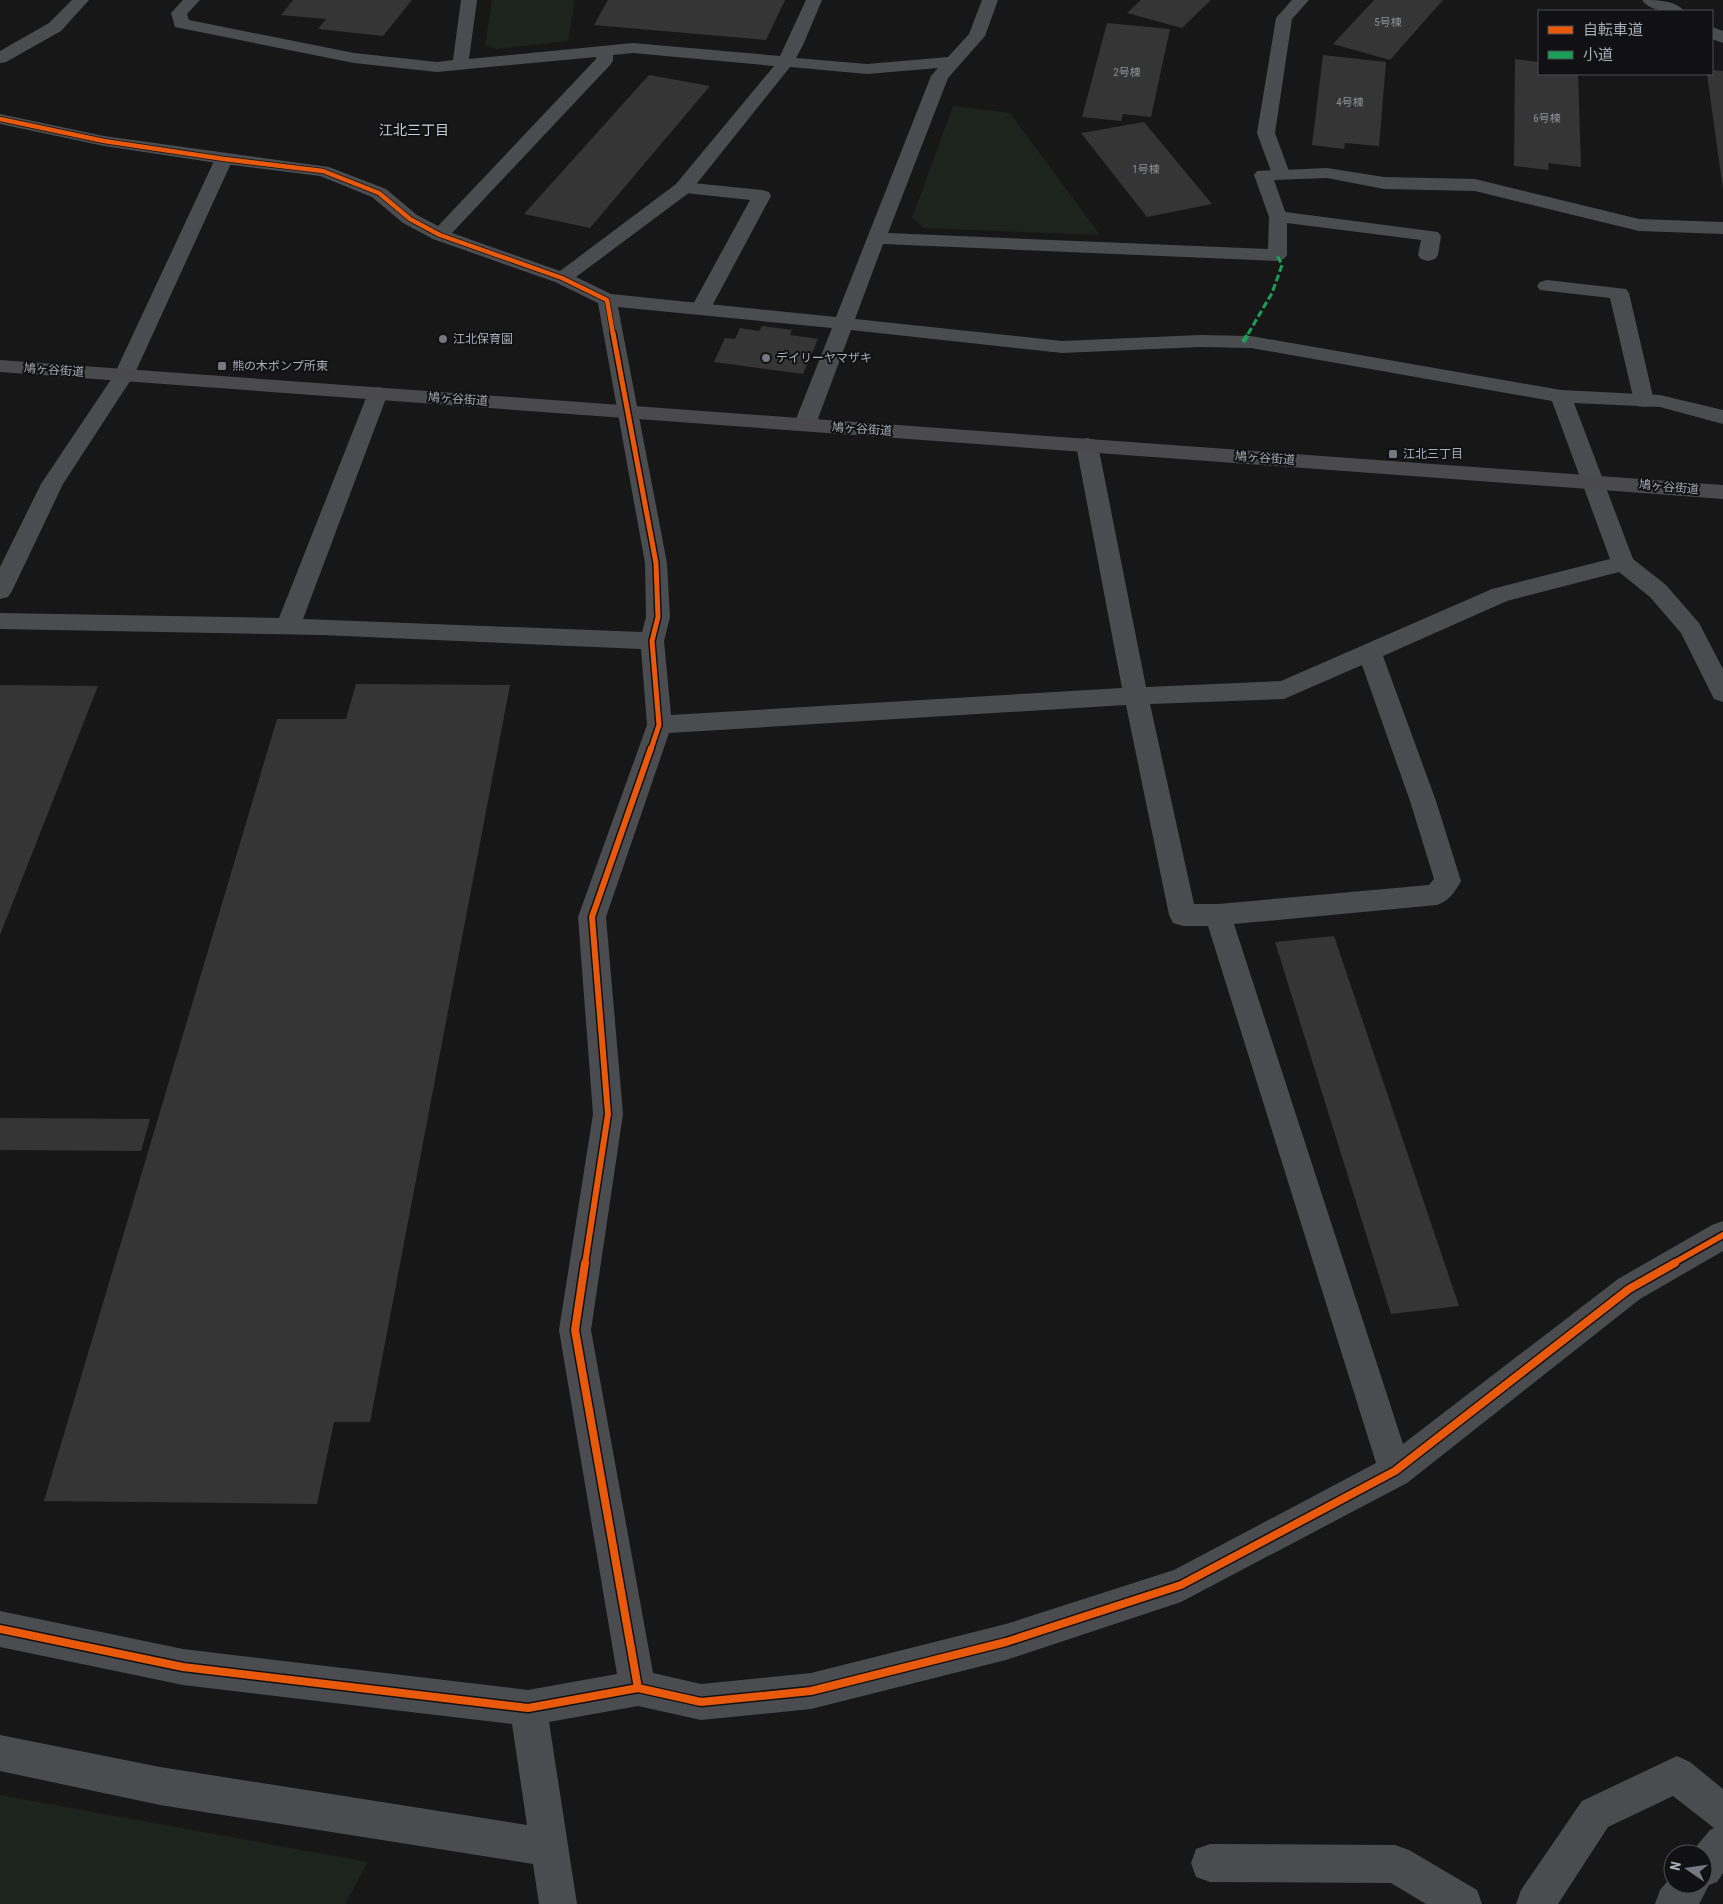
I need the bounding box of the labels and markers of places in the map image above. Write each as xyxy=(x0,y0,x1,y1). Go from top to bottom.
place label: 江北保育園 xyxy=(453,332,513,346)
marker: 江北保育園 xyxy=(437,333,449,345)
place label: デイリーヤマザキ xyxy=(776,351,872,365)
marker: デイリーヤマザキ xyxy=(760,352,772,364)
place label: 熊の木ポンプ所東 xyxy=(232,359,328,373)
marker: 熊の木ポンプ所東 xyxy=(216,360,228,372)
place label: 江北三丁目 xyxy=(1403,447,1463,461)
marker: 江北三丁目 xyxy=(1387,448,1399,460)

